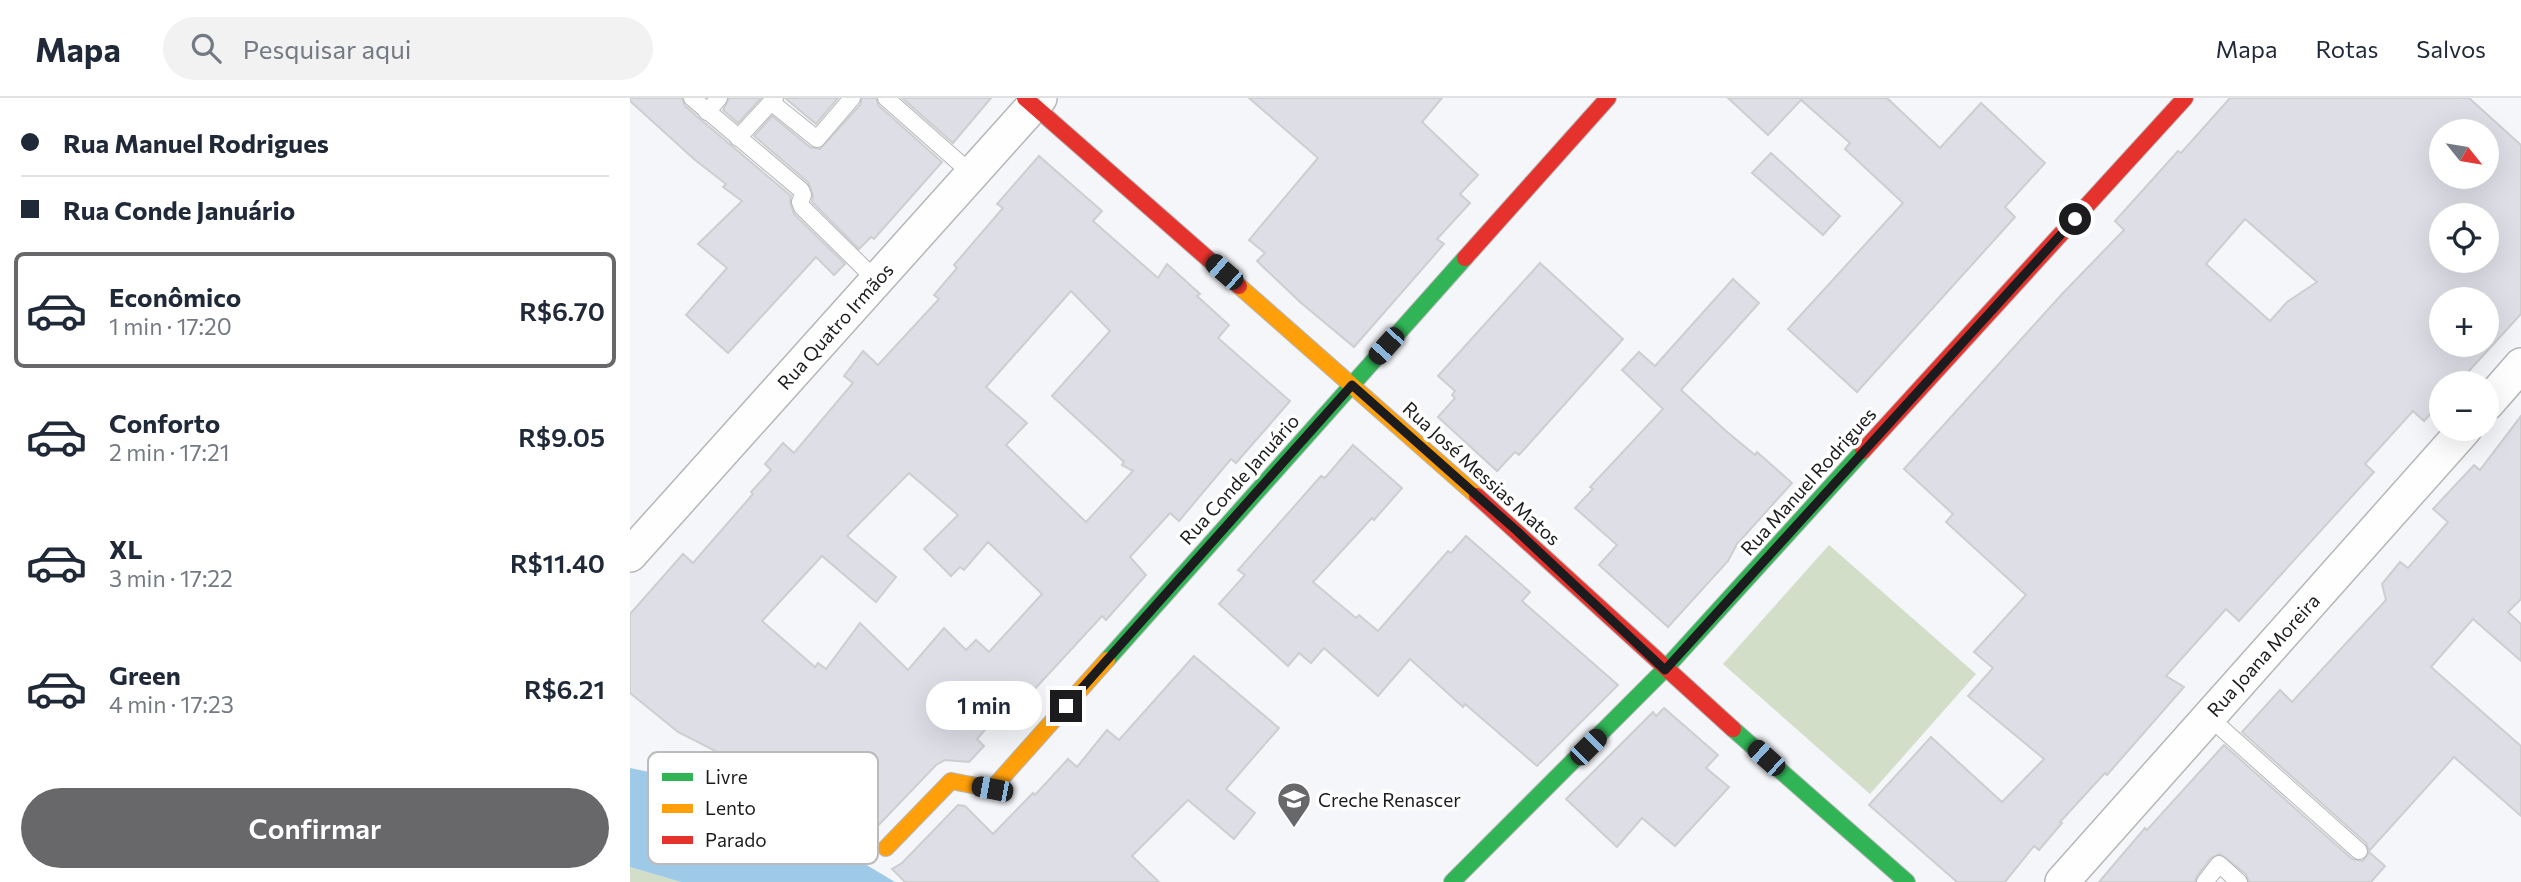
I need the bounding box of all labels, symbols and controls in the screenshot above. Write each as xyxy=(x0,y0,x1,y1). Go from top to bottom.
search box xyxy=(163,17,653,80)
text: Mapa xyxy=(35,28,121,69)
icon: search xyxy=(187,29,225,67)
text: Pesquisar aqui xyxy=(243,33,411,64)
text: Mapa xyxy=(2216,34,2278,63)
text: Rotas xyxy=(2316,34,2378,63)
text: Salvos xyxy=(2416,34,2486,63)
north arrow xyxy=(2429,119,2499,189)
map controls xyxy=(2429,119,2499,441)
text: Rua Manuel Rodrigues xyxy=(63,127,329,158)
text: Rua Conde Januário xyxy=(63,194,295,225)
route start xyxy=(2059,203,2091,235)
button: locate xyxy=(2429,203,2499,273)
car xyxy=(1202,250,1247,294)
street label: Rua Quatro Irmãos xyxy=(772,258,898,394)
icon: car xyxy=(25,279,88,342)
text: Econômico xyxy=(109,281,241,312)
button: + xyxy=(2429,287,2499,357)
text: R$6.70 xyxy=(519,295,605,326)
text: 1 min · 17:20 xyxy=(109,312,232,340)
car xyxy=(1365,323,1408,369)
button: − xyxy=(2429,371,2499,441)
street label: Rua José Messias Matos xyxy=(1399,396,1565,550)
street label: Rua Manuel Rodrigues xyxy=(1735,402,1881,560)
icon: car xyxy=(25,405,88,468)
text: Conforto xyxy=(109,407,220,438)
street label: Rua Conde Januário xyxy=(1174,409,1304,549)
text: R$9.05 xyxy=(518,421,605,452)
text: 2 min · 17:21 xyxy=(109,438,230,466)
icon: car xyxy=(25,531,88,594)
text: XL xyxy=(109,533,143,564)
text: R$11.40 xyxy=(510,547,605,578)
text: 3 min · 17:22 xyxy=(109,564,233,592)
street label: Rua Joana Moreira xyxy=(2202,589,2324,721)
icon: car xyxy=(25,657,88,720)
text: Green xyxy=(109,659,181,690)
text: R$6.21 xyxy=(524,673,605,704)
callout: 1 min xyxy=(926,682,1042,730)
text: 4 min · 17:23 xyxy=(109,690,234,718)
route end xyxy=(1050,690,1082,722)
text: 1 min xyxy=(957,691,1011,719)
car xyxy=(1566,725,1611,769)
car xyxy=(1744,736,1789,780)
legend xyxy=(648,752,878,864)
text: Livre xyxy=(705,765,748,788)
car xyxy=(970,775,1015,803)
school or university icon: Creche Renascer xyxy=(1275,780,1313,829)
button: Confirmar xyxy=(21,788,609,868)
place label: Creche Renascer xyxy=(1318,788,1461,811)
text: Lento xyxy=(705,796,756,819)
text: Parado xyxy=(705,828,767,851)

